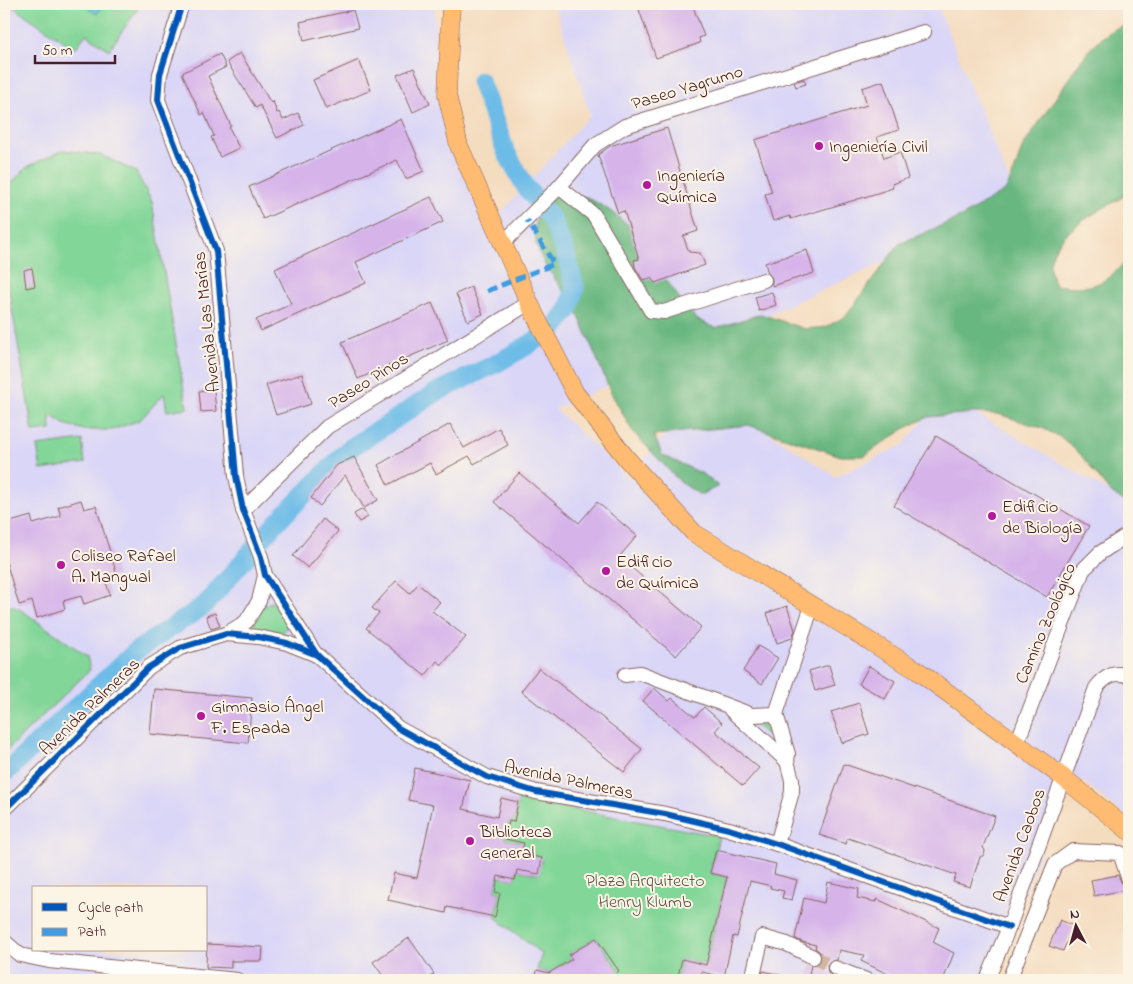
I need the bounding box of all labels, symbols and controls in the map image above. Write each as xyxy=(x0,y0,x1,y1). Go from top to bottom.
scale bar xyxy=(35,32,115,64)
text: 50 m xyxy=(42,40,73,62)
street label: Paseo Yagrumo xyxy=(629,60,747,119)
place label: Ingeniería Civil xyxy=(829,135,928,162)
marker: Ingeniería Civil xyxy=(813,140,825,152)
place label: Ingeniería Química xyxy=(657,164,725,211)
marker: Ingeniería Química xyxy=(641,179,653,191)
street label: Avenida Las Marías xyxy=(188,250,228,394)
street label: Paseo Pinos xyxy=(324,347,414,417)
place label: Edificio de Biología xyxy=(1002,495,1082,543)
marker: Edificio de Biología xyxy=(986,510,998,522)
place label: Coliseo Rafael A. Mangual xyxy=(71,544,176,592)
place label: Edificio de Química xyxy=(616,550,699,597)
marker: Coliseo Rafael A. Mangual xyxy=(55,559,67,571)
street label: Camino Zoológico xyxy=(1010,559,1085,689)
marker: Edificio de Química xyxy=(600,565,612,577)
street label: Avenida Palmeras xyxy=(34,652,147,763)
place label: Gimnasio Ángel F. Espada xyxy=(210,695,324,742)
marker: Gimnasio Ángel F. Espada xyxy=(195,710,207,722)
street label: Avenida Palmeras xyxy=(501,755,636,807)
street label: Avenida Caobos xyxy=(988,785,1054,906)
place label: Biblioteca General xyxy=(479,820,552,867)
marker: Biblioteca General xyxy=(464,835,476,847)
park label: Plaza Arquitecto Henry Klumb xyxy=(586,869,705,916)
legend xyxy=(32,886,208,952)
text: Cycle path xyxy=(78,897,143,920)
north arrow xyxy=(1050,902,1100,952)
text: N xyxy=(1069,904,1081,925)
text: Path xyxy=(78,921,106,943)

